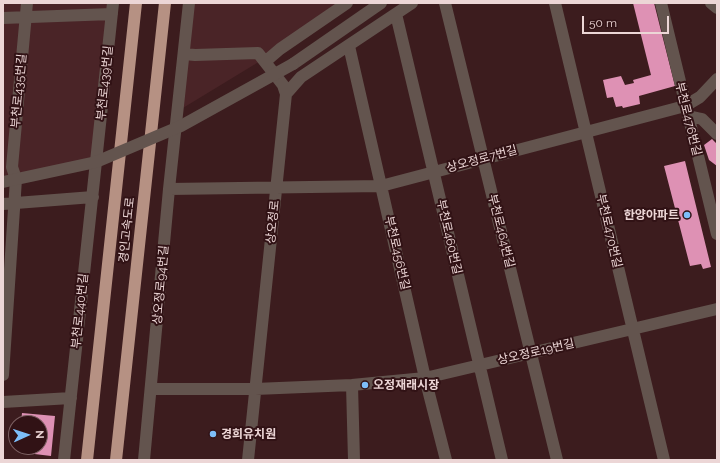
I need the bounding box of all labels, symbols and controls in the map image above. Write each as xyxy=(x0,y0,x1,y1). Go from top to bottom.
scale bar xyxy=(584,8,671,34)
text: 50 m xyxy=(589,16,617,30)
street label: 부천로439번길 xyxy=(94,45,116,121)
street label: 부천로435번길 xyxy=(9,53,29,129)
street label: 부천로476번길 xyxy=(672,81,704,157)
street label: 상오정로7번길 xyxy=(445,143,519,175)
street label: 부천로464번길 xyxy=(485,193,517,269)
street label: 부천로470번길 xyxy=(594,193,624,269)
street label: 경인고속도로 xyxy=(116,196,138,264)
street label: 부천로460번길 xyxy=(433,198,465,276)
street label: 상오정로 xyxy=(264,199,282,245)
place label: 한양아파트 xyxy=(624,208,679,222)
marker: 한양아파트 xyxy=(682,210,692,220)
street label: 부천로456번길 xyxy=(381,215,413,291)
street label: 상오정로94번길 xyxy=(150,245,172,325)
street label: 부천로440번길 xyxy=(69,273,91,349)
street label: 상오정로19번길 xyxy=(496,336,576,368)
place label: 오정재래시장 xyxy=(373,378,439,392)
marker: 오정재래시장 xyxy=(360,380,370,390)
north arrow xyxy=(8,415,48,455)
place label: 경희유치원 xyxy=(221,427,276,441)
marker: 경희유치원 xyxy=(208,429,218,439)
text: N xyxy=(33,430,46,439)

